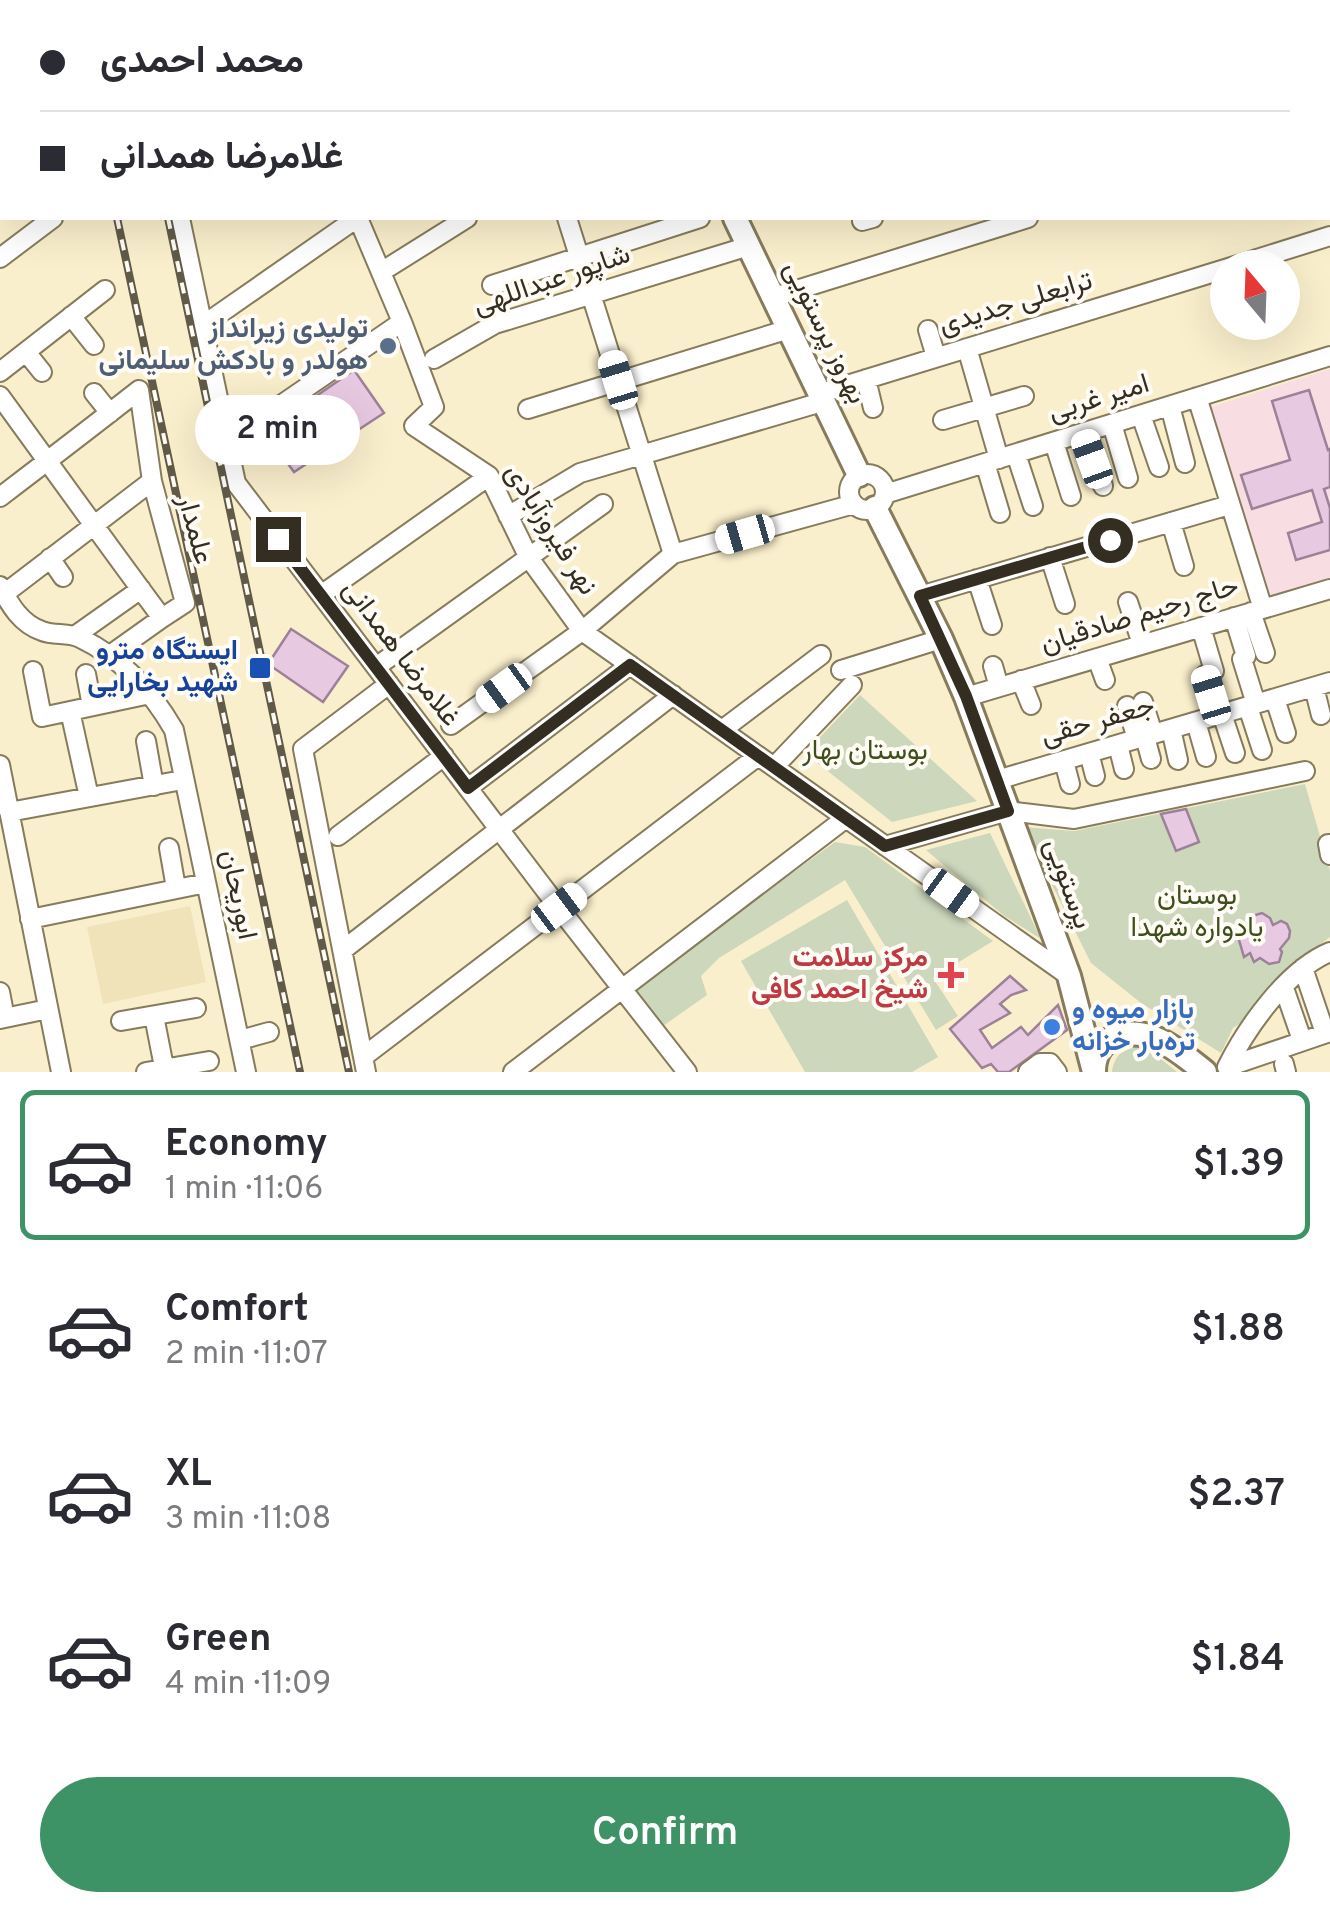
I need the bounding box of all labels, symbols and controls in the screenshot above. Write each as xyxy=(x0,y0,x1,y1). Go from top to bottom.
text: محمد احمدی xyxy=(100,38,304,87)
text: غلامرضا همدانی xyxy=(100,134,344,183)
street label: شاپور عبداللهی xyxy=(469,237,635,325)
north arrow xyxy=(1210,250,1300,340)
map controls xyxy=(1210,250,1300,340)
street label: بهروز پرستویی xyxy=(774,256,874,410)
street label: ترابعلی جدیدی xyxy=(935,264,1097,344)
place label: تولیدی زیرانداز هولدر و بادکش سلیمانی xyxy=(99,312,368,380)
marker: تولیدی زیرانداز هولدر و بادکش سلیمانی xyxy=(377,335,399,357)
car xyxy=(595,347,641,413)
street label: امیر غربی xyxy=(1044,367,1154,431)
callout: 2 min xyxy=(196,394,360,464)
text: 2 min xyxy=(236,410,319,450)
car xyxy=(1068,426,1116,492)
street label: نهر فیروزآبادی xyxy=(495,457,605,603)
street label: علمدار xyxy=(167,490,221,569)
car xyxy=(712,511,778,557)
route end xyxy=(256,517,301,562)
route start xyxy=(1088,518,1133,563)
street label: حاج رحیم صادقیان xyxy=(1037,569,1243,663)
street label: غلامرضا همدانی xyxy=(333,573,467,735)
place label: ایستگاه مترو شهید بخارایی xyxy=(87,634,238,702)
marker: ایستگاه مترو شهید بخارایی xyxy=(247,655,273,681)
car xyxy=(471,658,537,718)
car xyxy=(1188,662,1234,728)
street label: جعفر حقی xyxy=(1037,689,1159,755)
park label: بوستان بهار xyxy=(801,734,928,770)
street label: پرستویی xyxy=(1034,834,1100,934)
street label: ابوریحان xyxy=(210,847,264,943)
car xyxy=(918,863,984,923)
car xyxy=(526,878,592,938)
park label: بوستان یادواره شهدا xyxy=(1131,879,1263,947)
place label: مرکز سلامت شیخ احمد کافی xyxy=(751,941,928,1009)
marker: مرکز سلامت شیخ احمد کافی xyxy=(938,962,964,988)
place label: بازار میوه و تره‌بار خزانه xyxy=(1072,993,1196,1061)
marker: بازار میوه و تره‌بار خزانه xyxy=(1041,1016,1063,1038)
icon: car xyxy=(45,1120,135,1210)
text: Economy xyxy=(165,1121,327,1170)
text: $1.39 xyxy=(1193,1141,1285,1190)
text: 1 min · 11:06 xyxy=(165,1170,323,1210)
icon: car xyxy=(45,1285,135,1375)
text: Comfort xyxy=(165,1286,309,1335)
text: $1.88 xyxy=(1191,1306,1285,1355)
text: 2 min · 11:07 xyxy=(165,1335,328,1375)
icon: car xyxy=(45,1450,135,1540)
text: XL xyxy=(165,1451,212,1500)
text: $2.37 xyxy=(1188,1471,1285,1520)
text: 3 min · 11:08 xyxy=(165,1500,331,1540)
icon: car xyxy=(45,1615,135,1705)
text: Green xyxy=(165,1616,271,1665)
text: $1.84 xyxy=(1191,1636,1285,1685)
text: 4 min · 11:09 xyxy=(165,1665,331,1705)
button: Confirm xyxy=(40,1777,1290,1892)

